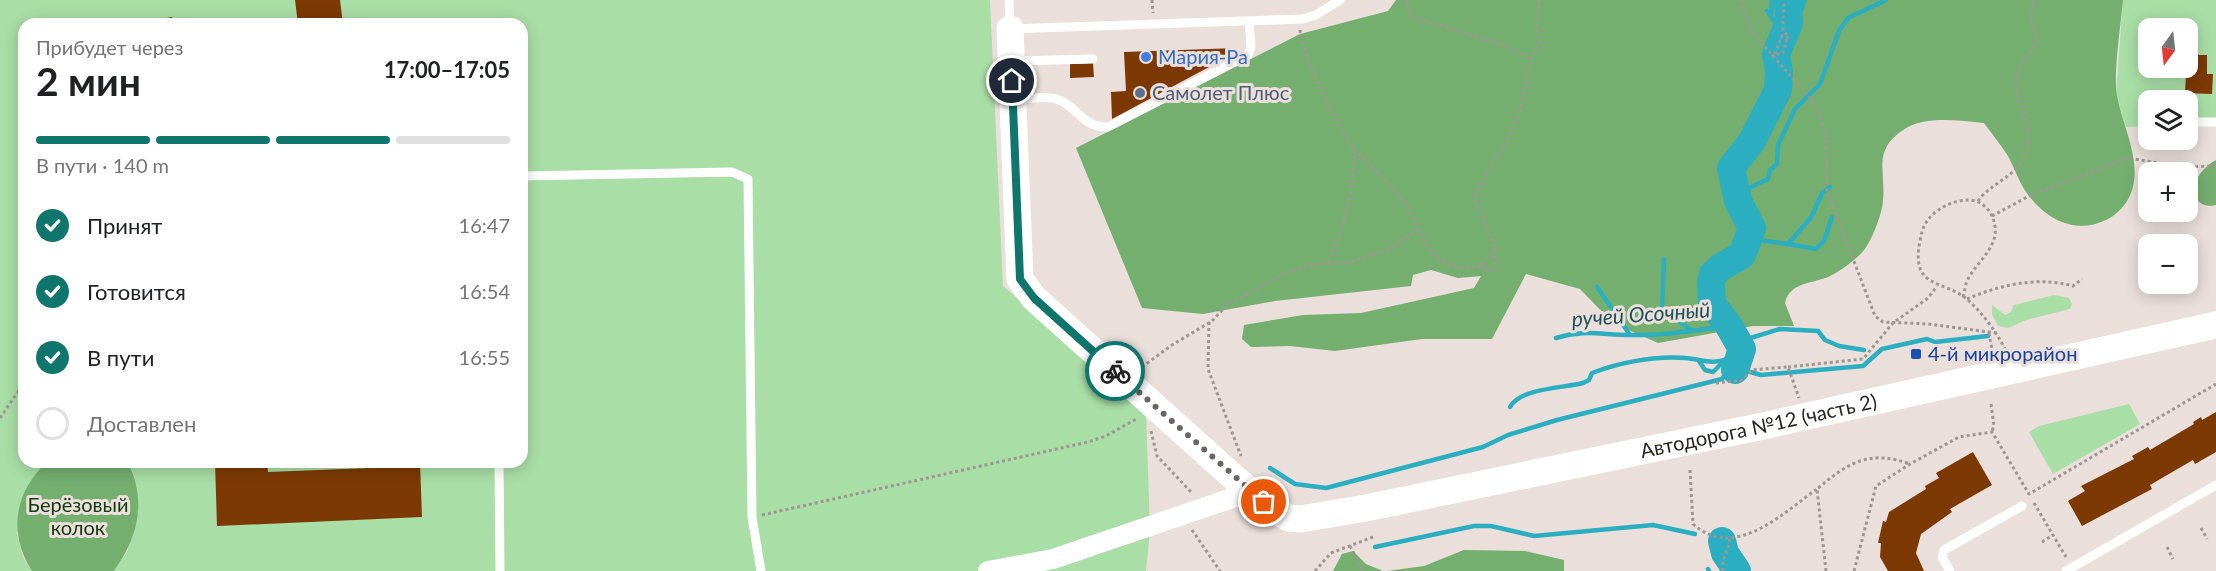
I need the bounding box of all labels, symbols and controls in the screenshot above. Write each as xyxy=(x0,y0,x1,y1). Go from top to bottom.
north arrow xyxy=(2138,18,2198,78)
map controls xyxy=(2138,18,2198,294)
text: Прибудет через xyxy=(36,35,183,59)
place label: Мария-Ра xyxy=(1158,44,1248,68)
marker: Мария-Ра xyxy=(1139,50,1153,64)
pin xyxy=(986,55,1037,106)
text: 17:00–17:05 xyxy=(384,56,510,83)
text: 2 мин xyxy=(36,58,141,104)
icon: home xyxy=(995,64,1028,97)
place label: Самолет Плюс xyxy=(1152,80,1290,104)
marker: Самолет Плюс xyxy=(1133,86,1147,100)
button: layers xyxy=(2138,90,2198,150)
text: В пути · 140 m xyxy=(36,153,169,177)
button: + xyxy=(2138,162,2198,222)
icon: check xyxy=(36,209,69,242)
text: Принят xyxy=(87,212,162,239)
text: 16:47 xyxy=(459,213,510,237)
button: − xyxy=(2138,234,2198,294)
icon: check xyxy=(36,275,69,308)
text: Готовится xyxy=(87,278,186,305)
text: 16:54 xyxy=(459,279,510,303)
water label: ручей Осочный xyxy=(1571,296,1711,331)
icon: check xyxy=(36,341,69,374)
courier xyxy=(1085,341,1145,401)
place label: 4-й микрорайон xyxy=(1928,341,2077,365)
text: В пути xyxy=(87,344,154,371)
text: 16:55 xyxy=(459,345,510,369)
marker: 4-й микрорайон xyxy=(1909,347,1923,361)
icon: bike xyxy=(1099,355,1132,388)
street label: Автодорога №12 (часть 2) xyxy=(1638,388,1879,462)
text: Доставлен xyxy=(87,410,196,437)
pin xyxy=(1238,476,1289,527)
icon: bag xyxy=(1247,485,1280,518)
park label: Берёзовый колок xyxy=(28,492,128,539)

